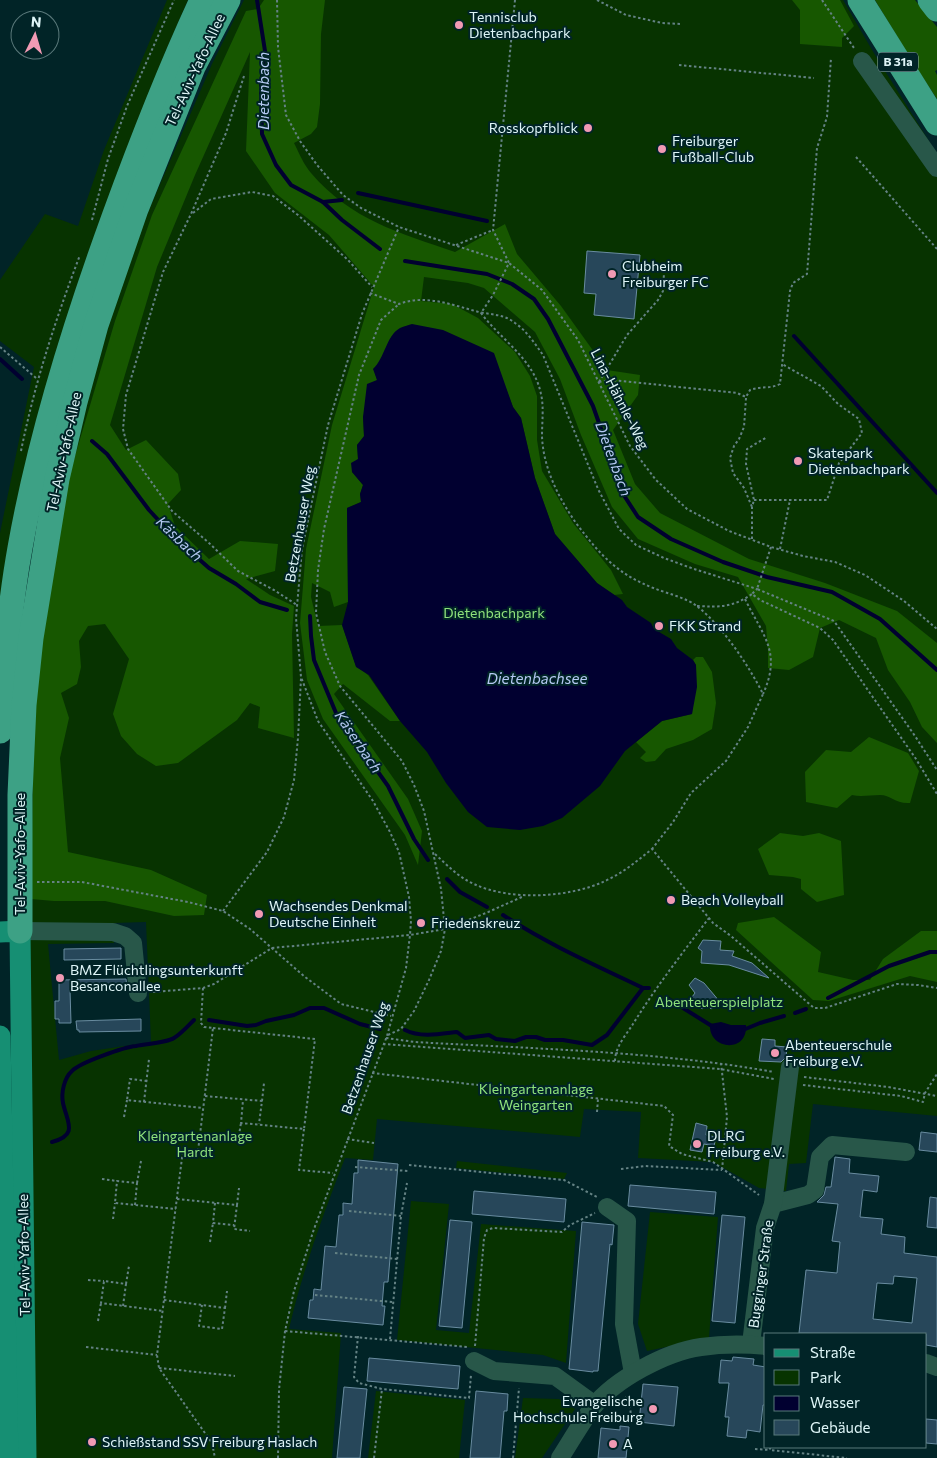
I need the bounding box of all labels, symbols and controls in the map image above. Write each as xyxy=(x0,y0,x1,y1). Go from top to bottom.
place label: Tennisclub Dietenbachpark xyxy=(469,8,571,41)
north arrow xyxy=(10,10,60,60)
street label: Tel-Aviv-Yafo-Allee xyxy=(161,11,228,129)
text: N xyxy=(30,13,42,30)
marker: Tennisclub Dietenbachpark xyxy=(453,19,465,31)
water label: Dietenbach xyxy=(254,52,272,130)
road number: B 31a xyxy=(878,52,918,72)
place label: Rosskopfblick xyxy=(489,119,578,136)
marker: Rosskopfblick xyxy=(582,122,594,134)
place label: Freiburger Fußball-Club xyxy=(672,132,754,165)
marker: Freiburger Fußball-Club xyxy=(656,143,668,155)
place label: Clubheim Freiburger FC xyxy=(622,257,709,290)
marker: Clubheim Freiburger FC xyxy=(606,268,618,280)
street label: Lina-Hähnle-Weg xyxy=(588,345,653,452)
street label: Tel-Aviv-Yafo-Allee xyxy=(42,390,85,514)
water label: Dietenbach xyxy=(592,419,636,498)
place label: Skatepark Dietenbachpark xyxy=(808,444,910,477)
marker: Skatepark Dietenbachpark xyxy=(792,455,804,467)
street label: Betzenhauser Weg xyxy=(281,464,318,583)
water label: Käsbach xyxy=(153,512,207,565)
park label: Dietenbachpark xyxy=(443,604,545,621)
place label: FKK Strand xyxy=(669,617,741,634)
marker: FKK Strand xyxy=(653,620,665,632)
water label: Dietenbachsee xyxy=(487,669,587,687)
water label: Käserbach xyxy=(331,707,386,776)
street label: Tel-Aviv-Yafo-Allee xyxy=(11,793,28,915)
place label: Beach Volleyball xyxy=(681,891,784,908)
marker: Beach Volleyball xyxy=(665,894,677,906)
place label: Wachsendes Denkmal Deutsche Einheit xyxy=(269,897,408,930)
marker: Wachsendes Denkmal Deutsche Einheit xyxy=(253,908,265,920)
place label: Friedenskreuz xyxy=(431,914,520,931)
marker: Friedenskreuz xyxy=(415,917,427,929)
place label: BMZ Flüchtlingsunterkunft Besanconallee xyxy=(70,961,243,994)
marker: BMZ Flüchtlingsunterkunft Besanconallee xyxy=(54,972,66,984)
park label: Abenteuerspielplatz xyxy=(655,993,783,1010)
street label: Betzenhauser Weg xyxy=(337,999,392,1116)
place label: Abenteuerschule Freiburg e.V. xyxy=(785,1036,892,1069)
marker: Abenteuerschule Freiburg e.V. xyxy=(769,1047,781,1059)
park label: Kleingartenanlage Weingarten xyxy=(479,1080,593,1113)
park label: Kleingartenanlage Hardt xyxy=(138,1127,252,1160)
place label: DLRG Freiburg e.V. xyxy=(707,1127,785,1160)
marker: DLRG Freiburg e.V. xyxy=(691,1138,703,1150)
street label: Tel-Aviv-Yafo-Allee xyxy=(14,1194,33,1316)
street label: Bugginger Straße xyxy=(744,1219,777,1329)
legend xyxy=(764,1333,927,1448)
text: Straße xyxy=(810,1343,856,1361)
text: Park xyxy=(810,1368,841,1386)
place label: Evangelische Hochschule Freiburg xyxy=(513,1392,643,1425)
text: Wasser xyxy=(810,1393,860,1411)
marker: Evangelische Hochschule Freiburg xyxy=(647,1403,659,1415)
text: Gebäude xyxy=(810,1418,871,1436)
place label: Schießstand SSV Freiburg Haslach xyxy=(102,1433,317,1450)
place label: A xyxy=(623,1435,633,1452)
marker: Schießstand SSV Freiburg Haslach xyxy=(86,1436,98,1448)
marker: A xyxy=(607,1438,619,1450)

